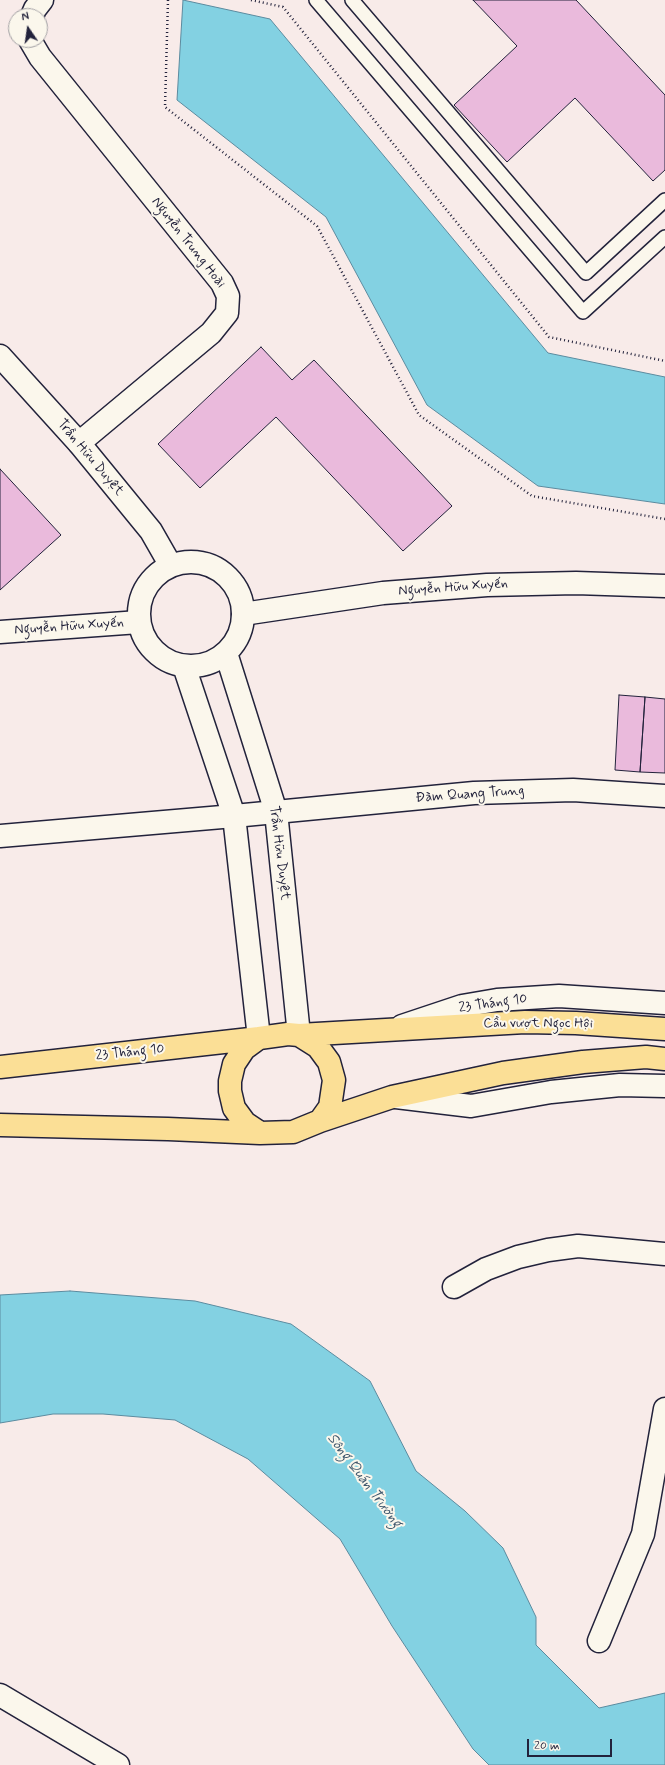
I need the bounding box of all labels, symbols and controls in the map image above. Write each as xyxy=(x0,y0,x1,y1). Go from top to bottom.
north arrow xyxy=(8,8,48,48)
text: N xyxy=(20,10,31,25)
street label: Nguyễn Trung Hoài xyxy=(147,194,229,292)
street label: Trần Hữu Duyệt xyxy=(53,416,127,500)
street label: Nguyễn Hữu Xuyến xyxy=(398,576,508,600)
street label: Nguyễn Hữu Xuyến xyxy=(14,615,124,639)
street label: Đàm Quang Trung xyxy=(415,783,525,807)
street label: Trần Hữu Duyệt xyxy=(265,805,293,901)
street label: 23 Tháng 10 xyxy=(458,991,528,1017)
street label: Cầu vượt Ngọc Hội xyxy=(483,1016,593,1032)
street label: 23 Tháng 10 xyxy=(95,1041,165,1065)
water label: Sông Quán Trường xyxy=(323,1430,405,1532)
scale bar xyxy=(529,1731,614,1757)
text: 20 m xyxy=(534,1738,560,1754)

